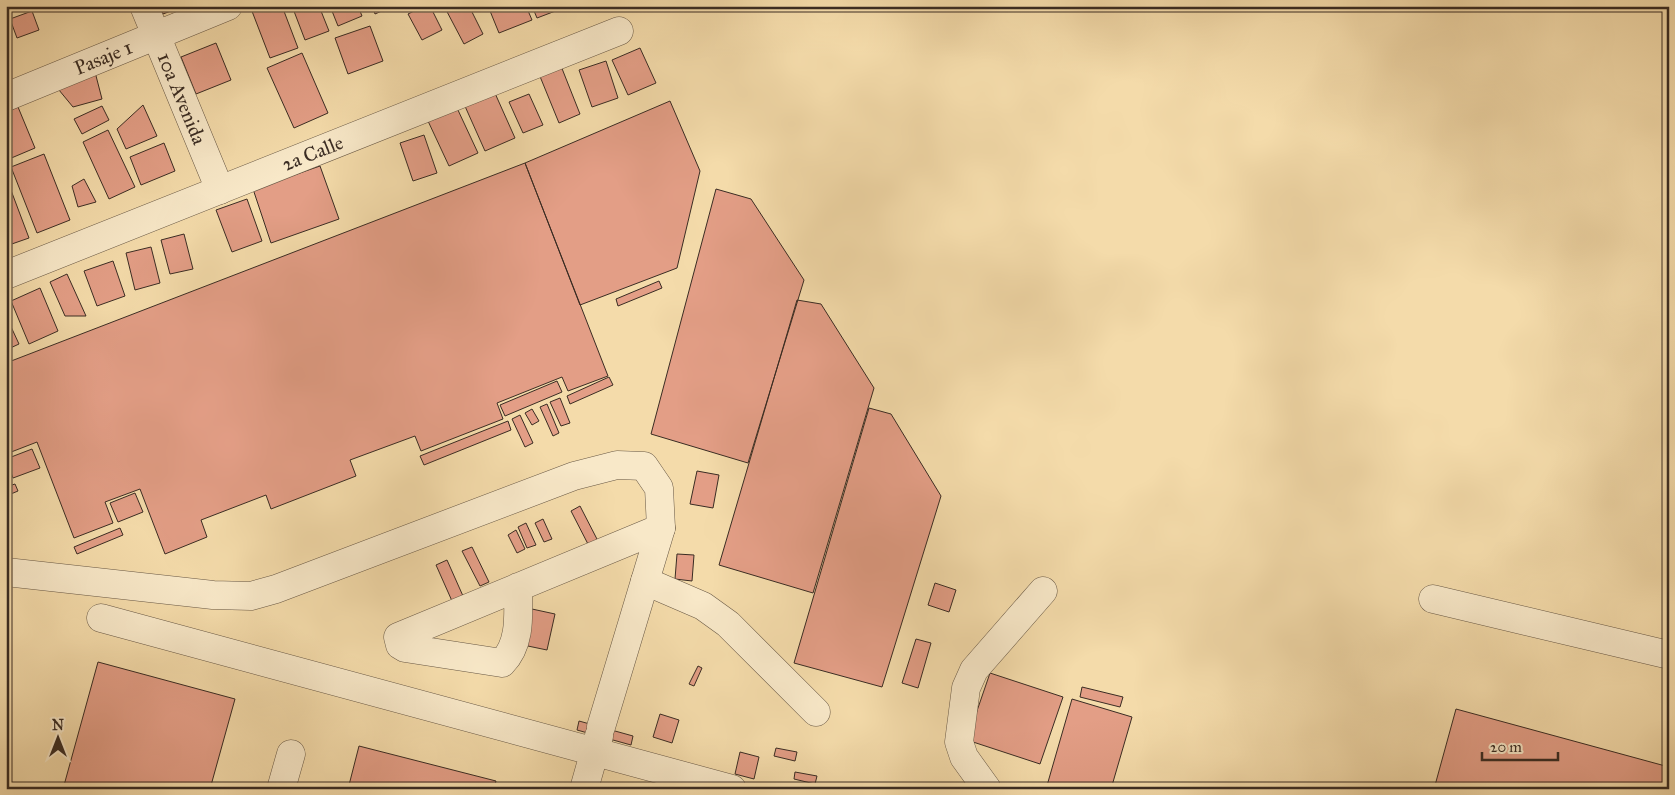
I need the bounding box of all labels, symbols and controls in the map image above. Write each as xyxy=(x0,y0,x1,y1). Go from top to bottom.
street label: Pasaje 1 xyxy=(71,35,136,80)
street label: 10a Avenida xyxy=(153,49,212,148)
street label: 2a Calle xyxy=(279,130,347,176)
north arrow xyxy=(32,712,82,762)
text: N xyxy=(52,717,64,734)
scale bar xyxy=(1482,730,1559,762)
text: 20 m xyxy=(1490,738,1522,756)

